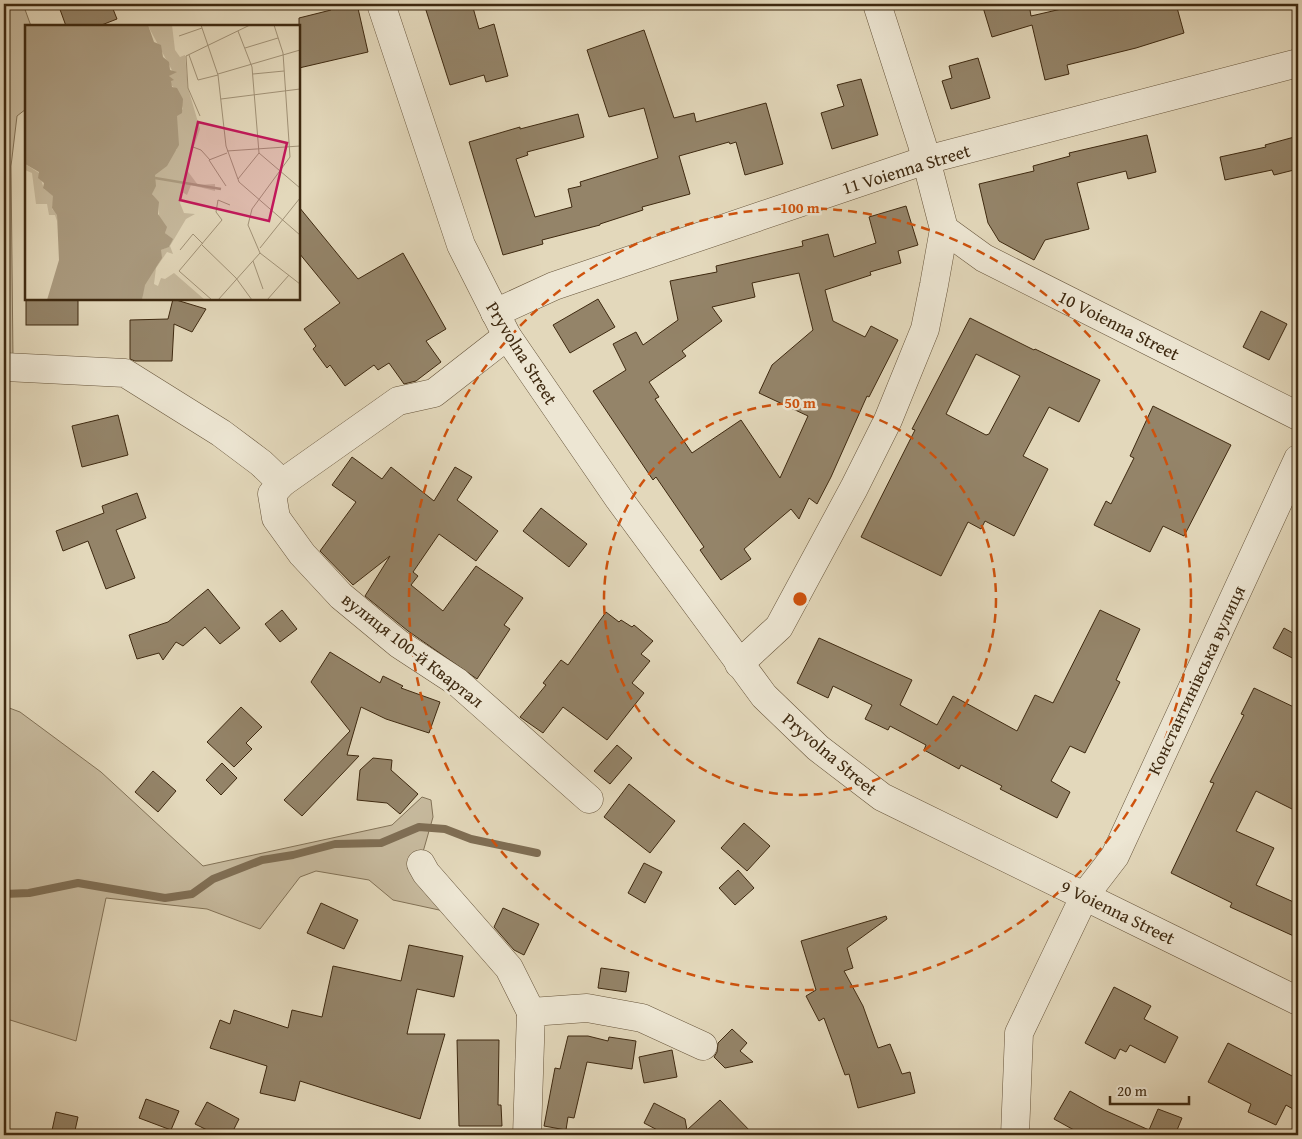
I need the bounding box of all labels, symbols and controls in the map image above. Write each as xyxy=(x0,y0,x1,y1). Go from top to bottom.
inset map xyxy=(25,25,300,300)
street label: 11 Voienna Street xyxy=(838,136,974,201)
text: 100 m xyxy=(780,197,820,218)
street label: 10 Voienna Street xyxy=(1054,283,1185,367)
street label: Pryvolna Street xyxy=(480,296,565,410)
text: 50 m xyxy=(784,392,816,413)
street label: Константинівська вулиця xyxy=(1140,581,1252,779)
street label: вулиця 100-й Квартал xyxy=(336,586,490,714)
centre of rings xyxy=(791,590,809,608)
street label: Pryvolna Street xyxy=(776,706,884,802)
street label: 9 Voienna Street xyxy=(1056,873,1180,952)
scale bar xyxy=(1110,1074,1188,1106)
text: 20 m xyxy=(1117,1080,1148,1101)

